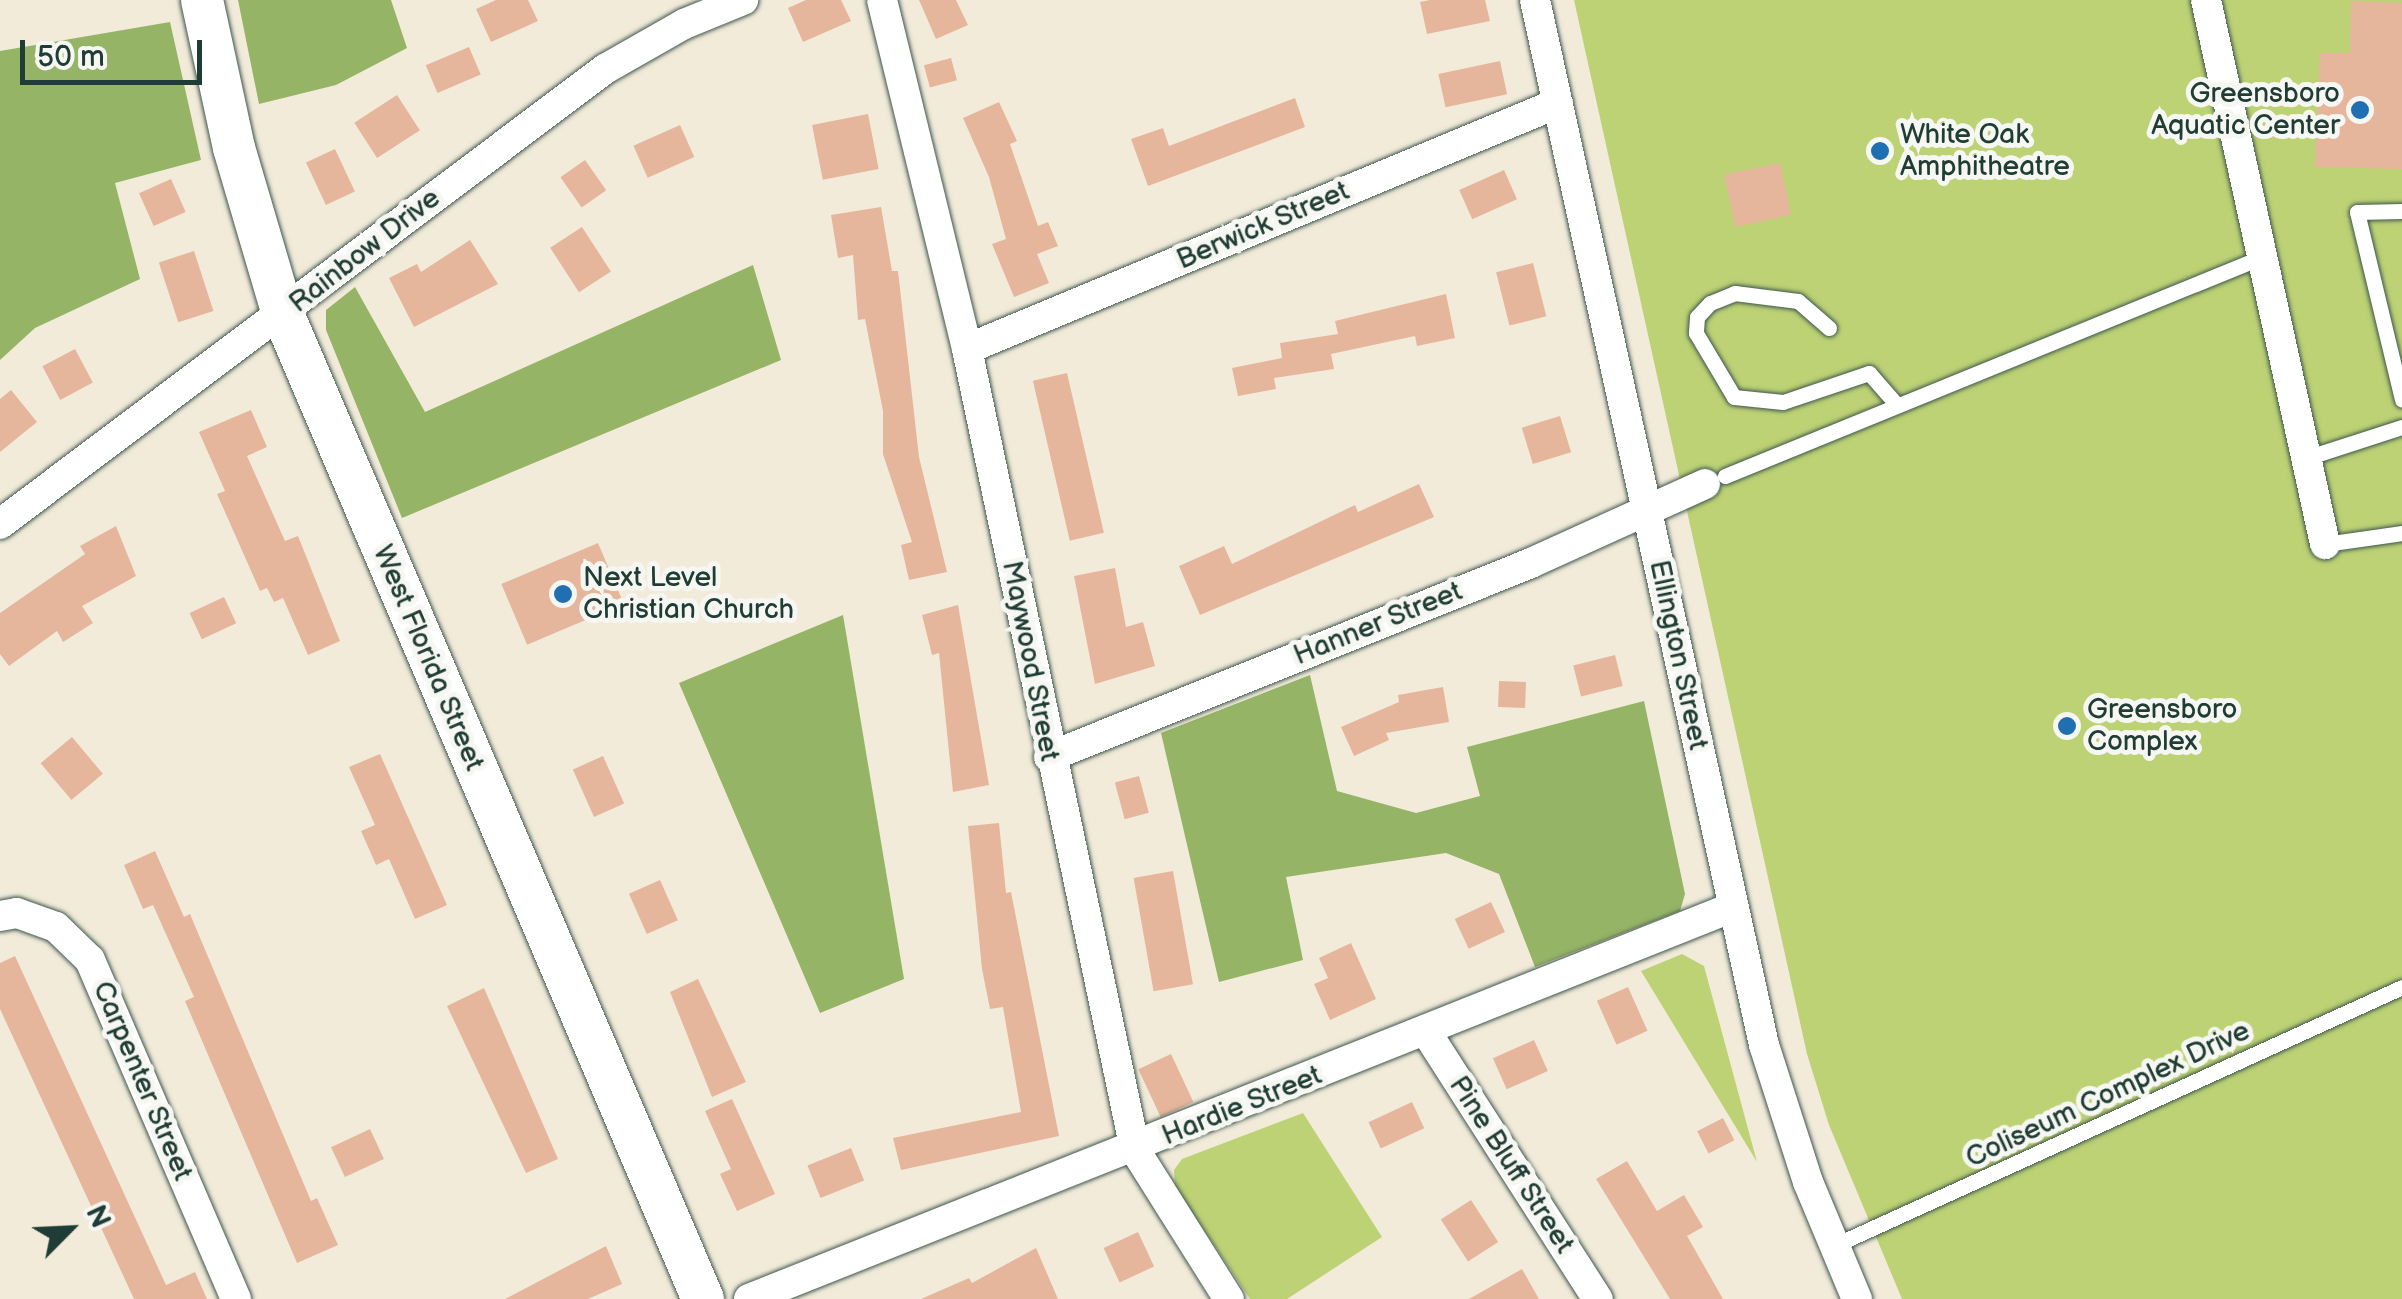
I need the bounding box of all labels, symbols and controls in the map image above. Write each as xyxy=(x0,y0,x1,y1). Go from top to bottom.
scale bar xyxy=(25,20,208,82)
text: 50 m xyxy=(37,39,105,75)
place label: Greensboro Aquatic Center xyxy=(2151,77,2340,143)
marker: Greensboro Aquatic Center xyxy=(2349,99,2371,121)
place label: White Oak Amphitheatre xyxy=(1900,118,2070,184)
marker: White Oak Amphitheatre xyxy=(1869,140,1891,162)
street label: Berwick Street xyxy=(1172,175,1354,277)
street label: Rainbow Drive xyxy=(283,182,447,320)
street label: West Florida Street xyxy=(365,540,491,776)
street label: Ellington Street xyxy=(1641,557,1715,753)
street label: Maywood Street xyxy=(994,558,1066,764)
place label: Next Level Christian Church xyxy=(583,561,794,627)
street label: Hanner Street xyxy=(1289,575,1467,673)
marker: Next Level Christian Church xyxy=(552,583,574,605)
place label: Greensboro Complex xyxy=(2087,693,2238,759)
marker: Greensboro Complex xyxy=(2056,715,2078,737)
street label: Carpenter Street xyxy=(85,976,199,1186)
street label: Coliseum Complex Drive xyxy=(1961,1014,2255,1176)
street label: Hardie Street xyxy=(1157,1059,1327,1153)
street label: Pine Bluff Street xyxy=(1441,1070,1581,1260)
north arrow xyxy=(20,1179,120,1279)
text: N xyxy=(79,1200,117,1233)

